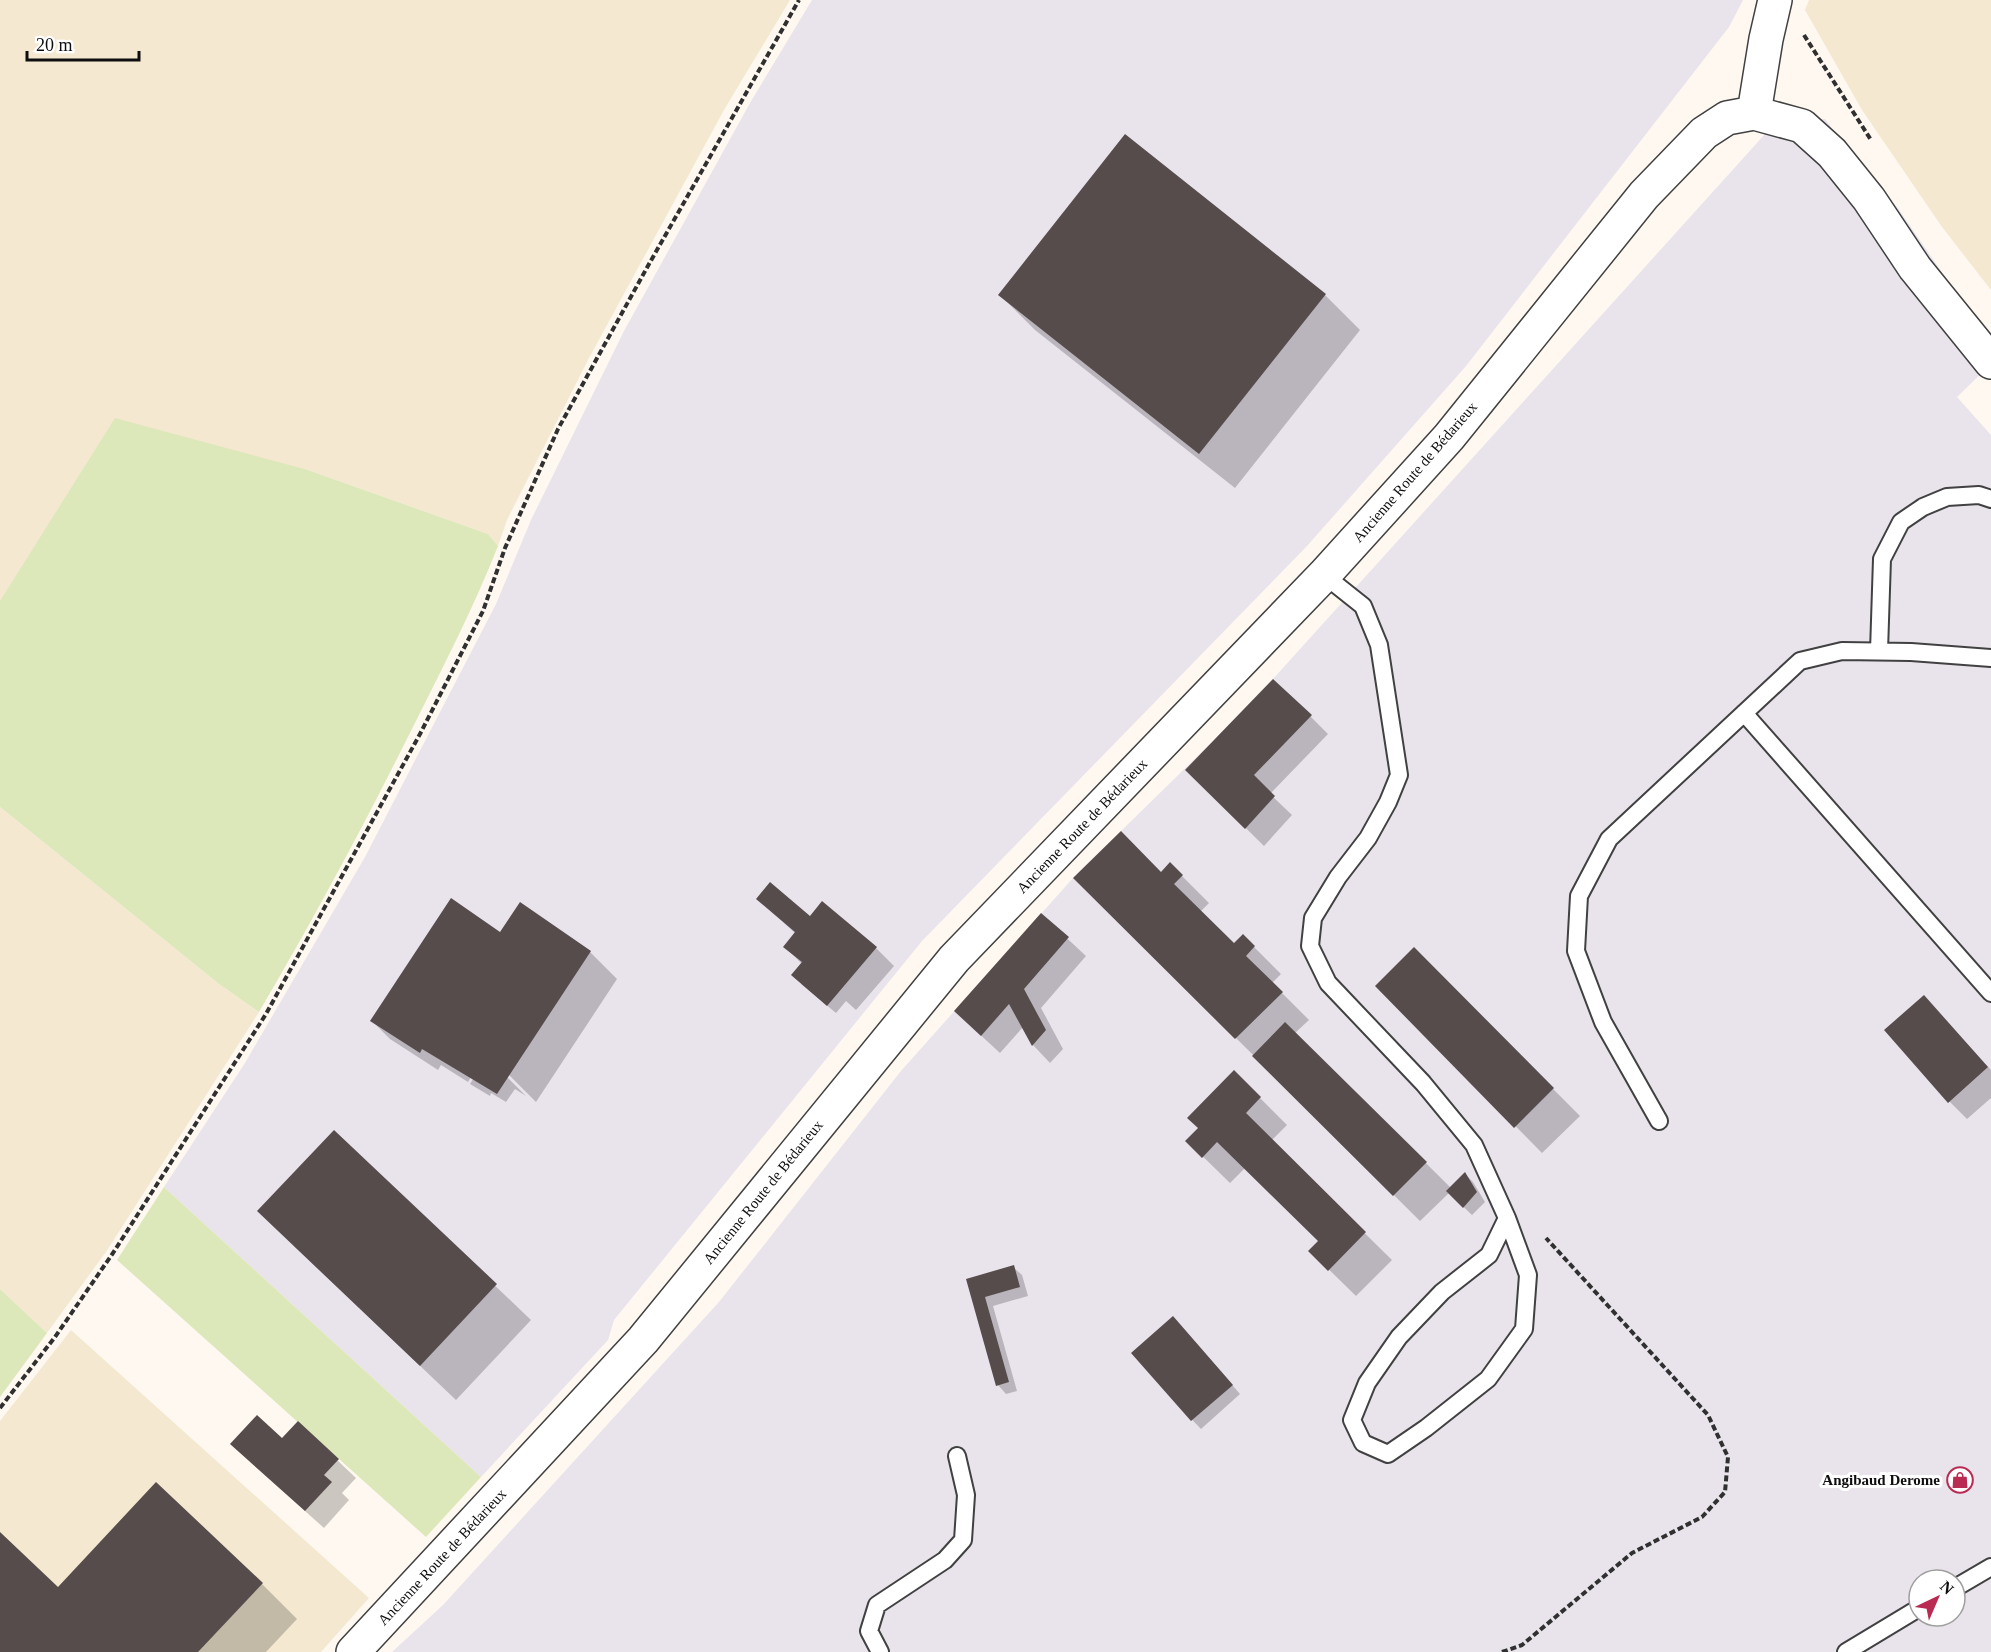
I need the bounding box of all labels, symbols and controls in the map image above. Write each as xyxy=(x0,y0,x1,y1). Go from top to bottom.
scale bar xyxy=(27,24,140,62)
text: 20 m xyxy=(36,35,73,55)
street label: Ancienne Route de Bédarieux xyxy=(1350,398,1481,545)
street label: Ancienne Route de Bédarieux xyxy=(1014,755,1151,896)
street label: Ancienne Route de Bédarieux xyxy=(700,1117,826,1267)
shop icon: Angibaud Derome xyxy=(1945,1465,1975,1495)
place label: Angibaud Derome xyxy=(1822,1472,1940,1488)
street label: Ancienne Route de Bédarieux xyxy=(375,1485,510,1628)
north arrow xyxy=(1907,1568,1967,1628)
text: N xyxy=(1937,1577,1957,1598)

